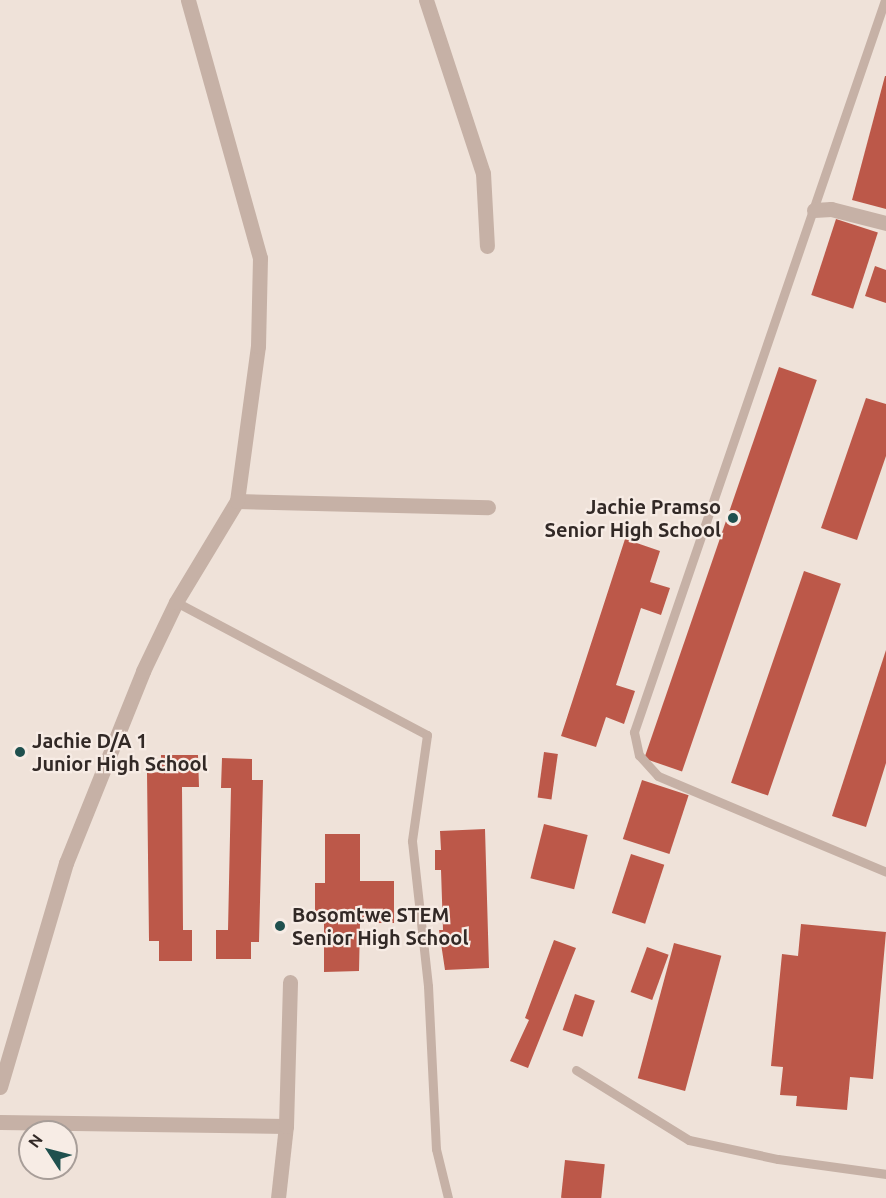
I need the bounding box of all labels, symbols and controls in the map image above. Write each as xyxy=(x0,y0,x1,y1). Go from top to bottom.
place label: Jachie Pramso Senior High School xyxy=(545,494,721,541)
marker: Jachie Pramso Senior High School xyxy=(726,511,740,525)
place label: Jachie D/A 1 Junior High School xyxy=(32,728,208,775)
marker: Jachie D/A 1 Junior High School xyxy=(13,745,27,759)
place label: Bosomtwe STEM Senior High School xyxy=(292,903,468,950)
marker: Bosomtwe STEM Senior High School xyxy=(273,919,287,933)
north arrow xyxy=(18,1120,78,1180)
text: N xyxy=(24,1130,46,1151)

